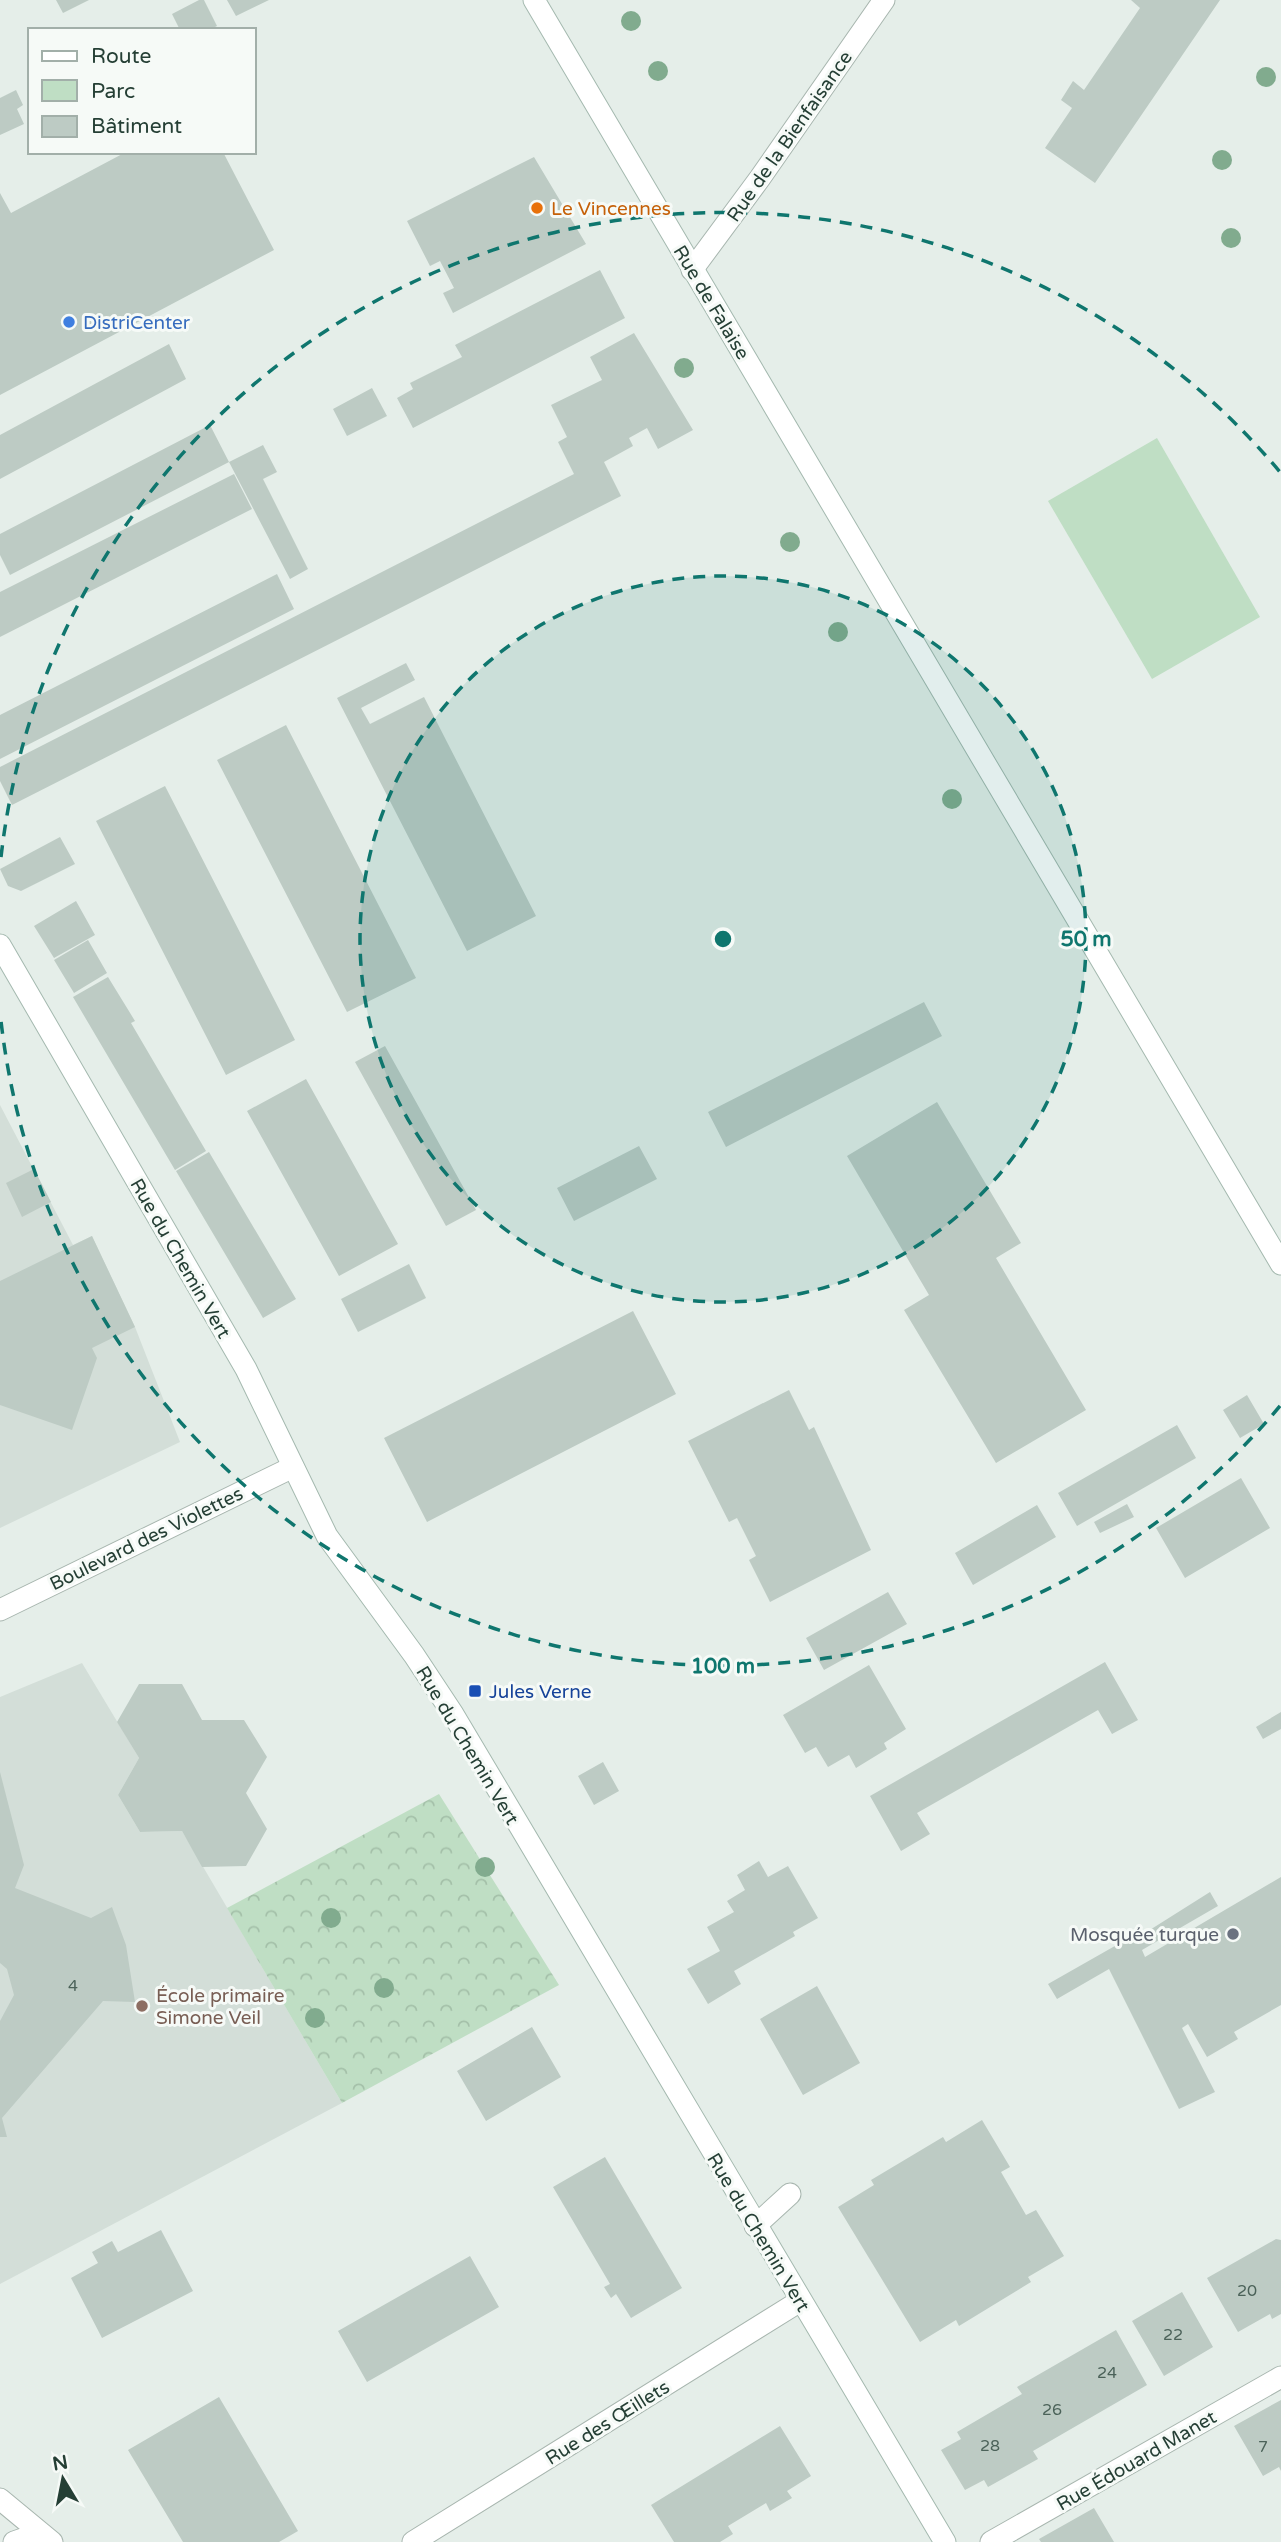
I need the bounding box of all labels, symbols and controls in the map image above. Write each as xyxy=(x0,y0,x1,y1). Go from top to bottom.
legend xyxy=(28,28,256,154)
text: Route xyxy=(91,44,151,69)
street label: Rue de la Bienfaisance xyxy=(723,47,857,226)
text: Parc xyxy=(91,79,135,104)
text: Bâtiment xyxy=(91,114,182,139)
place label: Le Vincennes xyxy=(551,198,671,220)
marker: Le Vincennes xyxy=(529,200,545,216)
street label: Rue de Falaise xyxy=(668,241,754,364)
place label: DistriCenter xyxy=(83,312,191,334)
marker: DistriCenter xyxy=(61,314,77,330)
centre of rings xyxy=(711,927,735,951)
text: 50 m xyxy=(1060,927,1112,952)
street label: Rue du Chemin Vert xyxy=(125,1175,235,1342)
street label: Boulevard des Violettes xyxy=(46,1483,247,1595)
text: 100 m xyxy=(691,1654,755,1679)
street label: Rue du Chemin Vert xyxy=(411,1662,523,1829)
place label: Jules Verne xyxy=(489,1681,591,1703)
marker: Jules Verne xyxy=(467,1683,483,1699)
place label: Mosquée turque xyxy=(1070,1924,1219,1946)
marker: Mosquée turque xyxy=(1225,1926,1241,1942)
house number: 4 xyxy=(68,1976,78,1996)
place label: École primaire Simone Veil xyxy=(156,1985,284,2029)
marker: École primaire Simone Veil xyxy=(134,1998,150,2014)
street label: Rue du Chemin Vert xyxy=(702,2149,814,2316)
house number: 20 xyxy=(1237,2281,1257,2301)
house number: 22 xyxy=(1163,2325,1183,2345)
house number: 24 xyxy=(1097,2363,1117,2383)
street label: Rue des Œillets xyxy=(542,2376,674,2470)
house number: 26 xyxy=(1042,2400,1062,2420)
street label: Rue Édouard Manet xyxy=(1053,2406,1220,2516)
house number: 28 xyxy=(980,2436,1000,2456)
house number: 7 xyxy=(1258,2437,1268,2457)
north arrow xyxy=(28,2444,98,2514)
text: N xyxy=(51,2451,70,2475)

